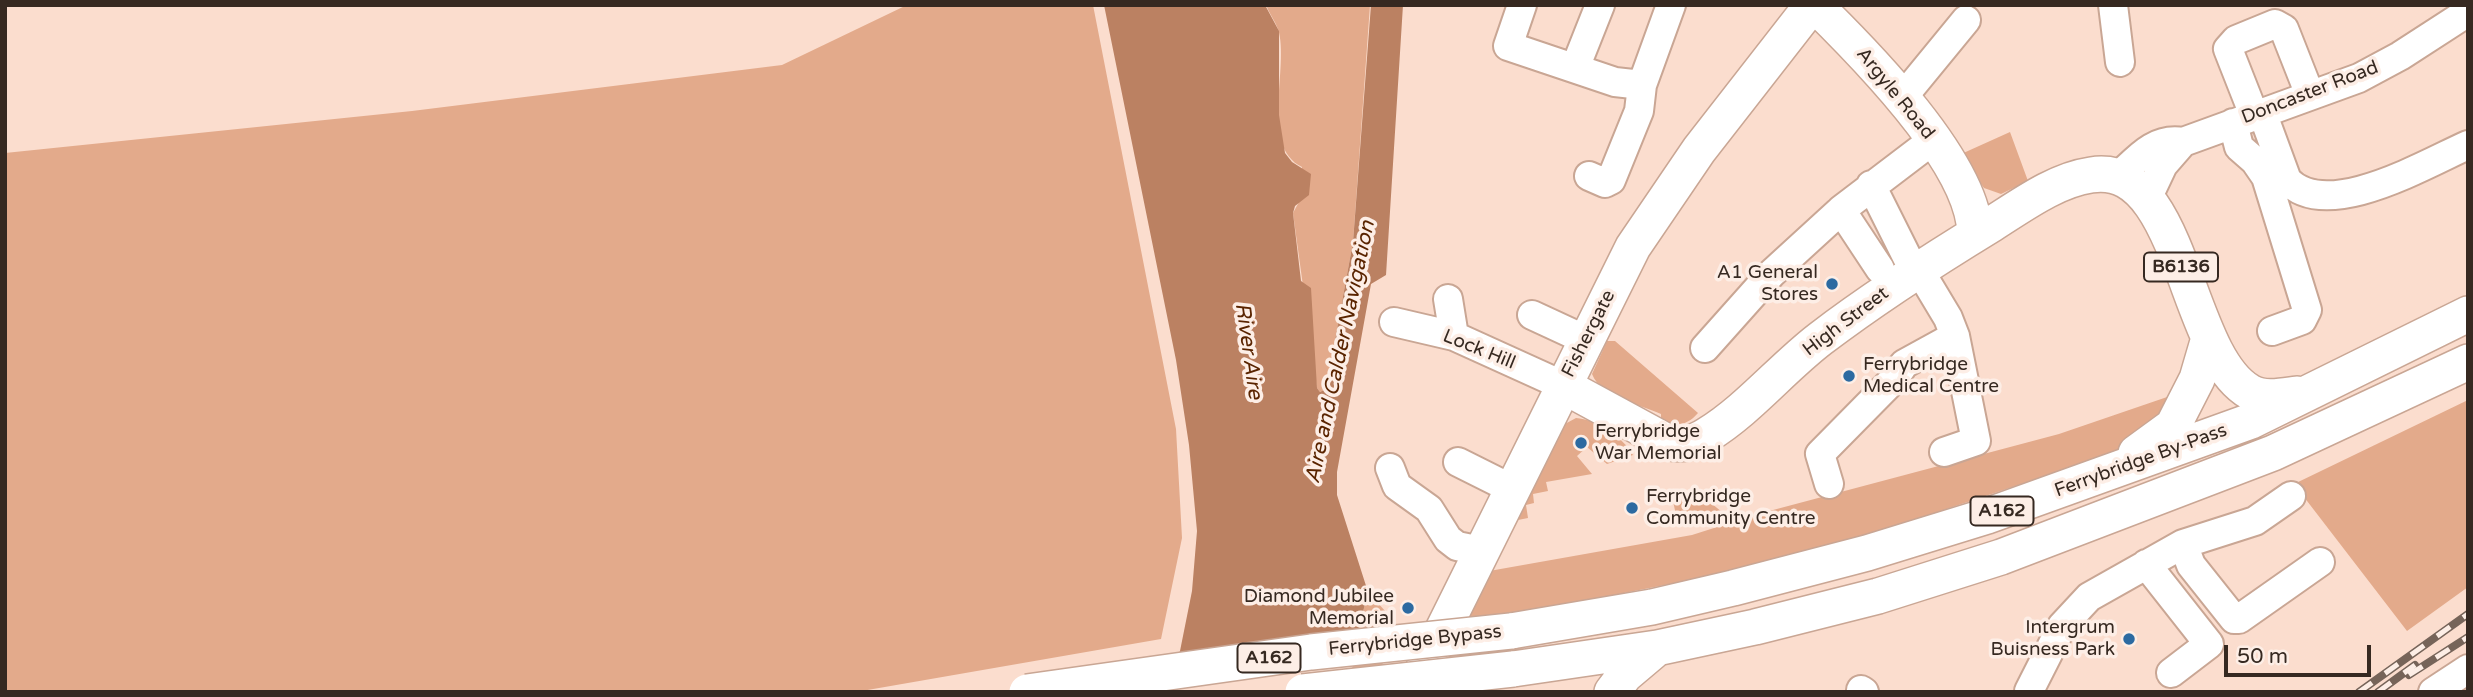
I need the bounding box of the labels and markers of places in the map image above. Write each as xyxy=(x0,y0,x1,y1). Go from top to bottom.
place label: A1 General Stores xyxy=(1717,262,1818,306)
marker: A1 General Stores xyxy=(1824,276,1840,292)
place label: Ferrybridge Medical Centre xyxy=(1863,354,1999,398)
marker: Ferrybridge Medical Centre xyxy=(1841,368,1857,384)
place label: Ferrybridge War Memorial xyxy=(1595,421,1722,465)
marker: Ferrybridge War Memorial xyxy=(1573,435,1589,451)
place label: Ferrybridge Community Centre xyxy=(1646,486,1815,530)
marker: Ferrybridge Community Centre xyxy=(1624,500,1640,516)
place label: Diamond Jubilee Memorial xyxy=(1244,586,1394,630)
marker: Diamond Jubilee Memorial xyxy=(1400,600,1416,616)
place label: Intergrum Buisness Park xyxy=(1990,617,2115,661)
marker: Intergrum Buisness Park xyxy=(2121,631,2137,647)

